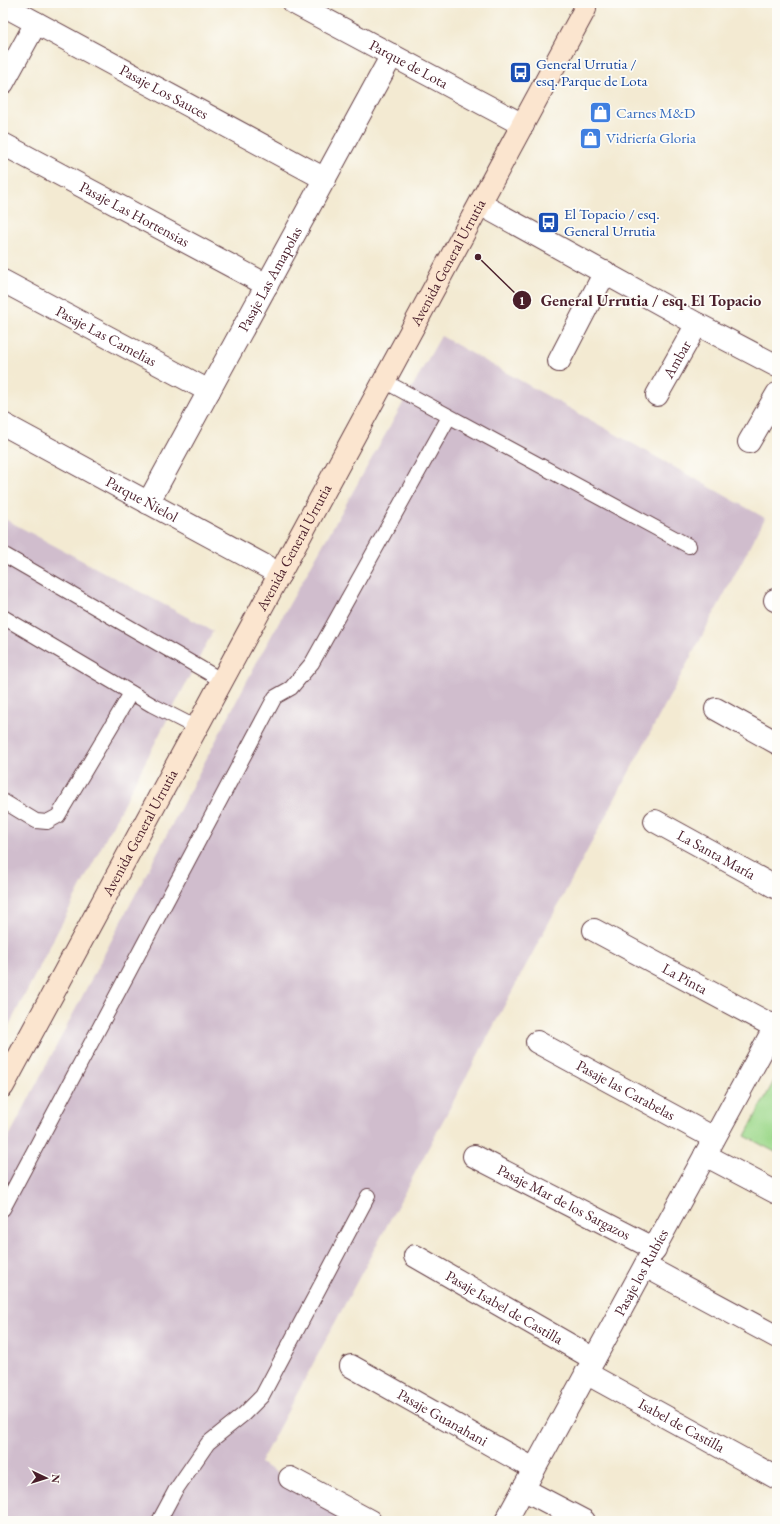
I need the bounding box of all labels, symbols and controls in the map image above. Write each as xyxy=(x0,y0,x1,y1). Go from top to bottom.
street label: Parque de Lota xyxy=(366,35,452,92)
place label: General Urrutia / esq. Parque de Lota xyxy=(536,54,647,90)
street label: Pasaje Los Sauces xyxy=(117,60,212,123)
bus stop icon: General Urrutia / esq. Parque de Lota xyxy=(507,60,533,86)
shop icon: Carnes M&D xyxy=(588,100,614,126)
place label: Carnes M&D xyxy=(616,103,695,122)
shop icon: Vidriería Gloria xyxy=(578,125,604,151)
place label: Vidriería Gloria xyxy=(606,128,696,147)
street label: Pasaje Las Hortensias xyxy=(77,177,193,251)
street label: Avenida General Urrutia xyxy=(405,196,489,330)
place label: El Topacio / esq. General Urrutia xyxy=(564,204,660,240)
bus stop icon: El Topacio / esq. General Urrutia xyxy=(535,210,561,236)
street label: Pasaje Las Amapolas xyxy=(233,223,306,335)
callout: General Urrutia / esq. El Topacio xyxy=(512,286,769,314)
text: General Urrutia / esq. El Topacio xyxy=(541,290,761,311)
text: 1 xyxy=(519,293,525,309)
street label: Pasaje Las Camelias xyxy=(53,301,160,370)
street label: Ambar xyxy=(658,337,695,382)
street label: Parque Ńielol xyxy=(103,472,182,526)
street label: Avenida General Urrutia xyxy=(251,481,335,615)
street label: Avenida General Urrutia xyxy=(97,766,181,900)
street label: La Santa María xyxy=(674,825,759,883)
street label: La Pinta xyxy=(659,958,711,998)
street label: Pasaje las Carabelas xyxy=(573,1055,679,1124)
street label: Pasaje Mar de los Sargazos xyxy=(494,1160,634,1244)
street label: Pasaje los Rubíes xyxy=(610,1225,672,1319)
street label: Pasaje Isabel de Castilla xyxy=(442,1266,567,1348)
street label: Pasaje Guanahani xyxy=(394,1384,492,1450)
street label: Isabel de Castilla xyxy=(635,1394,728,1456)
north arrow xyxy=(26,1458,66,1498)
text: N xyxy=(49,1474,63,1484)

